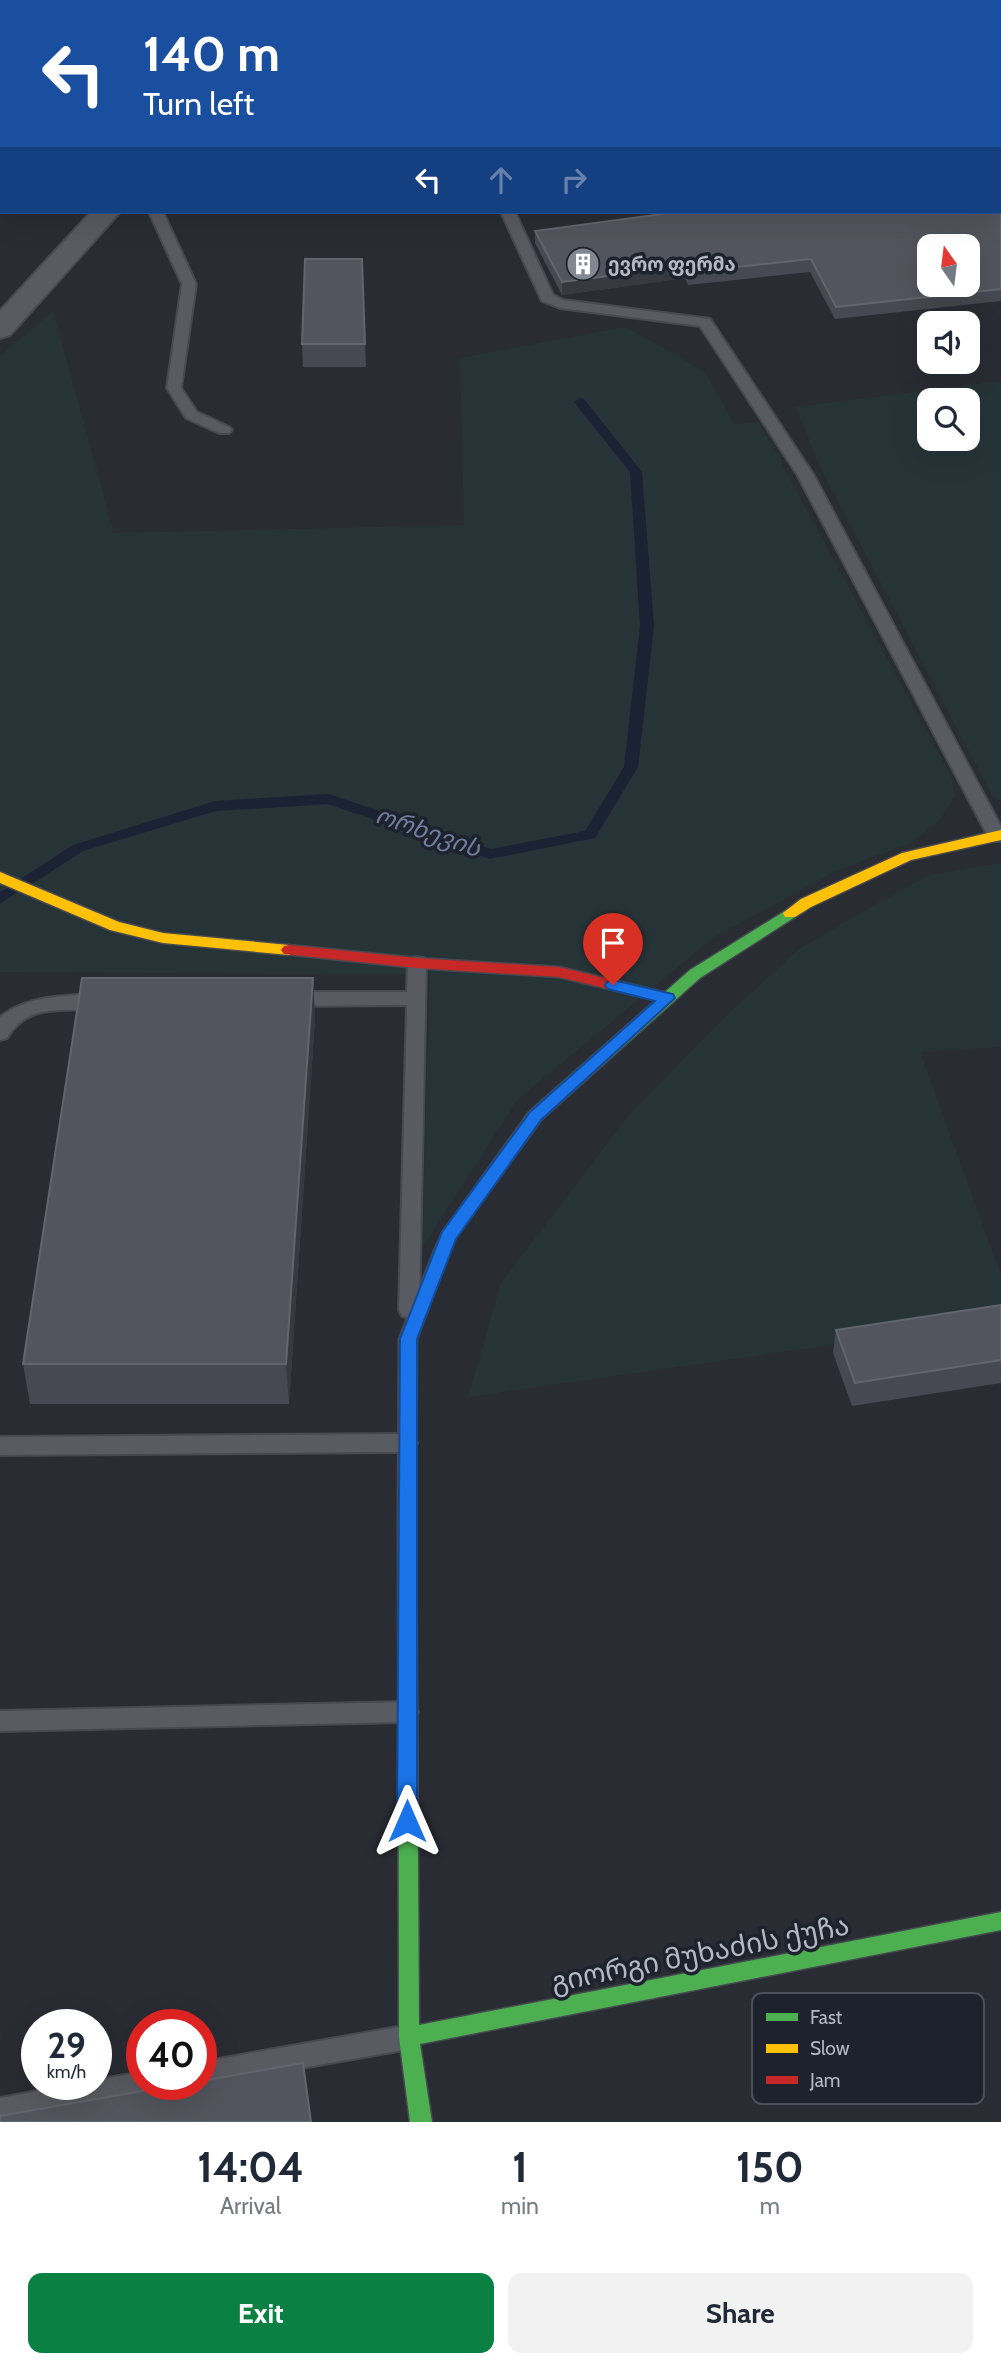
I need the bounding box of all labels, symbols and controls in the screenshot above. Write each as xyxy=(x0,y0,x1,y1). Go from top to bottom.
text: 140 m xyxy=(143,24,280,83)
icon: left xyxy=(28,28,119,119)
text: Turn left xyxy=(143,84,254,123)
icon: left xyxy=(409,161,447,199)
icon: ahead xyxy=(482,161,520,199)
icon: right xyxy=(555,161,593,199)
north arrow xyxy=(917,234,980,298)
map controls xyxy=(917,234,980,451)
building icon: ევრო ფერმა xyxy=(564,245,602,283)
place label: ევრო ფერმა xyxy=(608,253,736,276)
button: sound xyxy=(917,311,980,374)
button: search xyxy=(917,388,980,451)
water label: ორხევის xyxy=(372,800,485,863)
pin xyxy=(583,913,643,985)
icon: arrive xyxy=(594,924,632,962)
position arrow xyxy=(370,1784,444,1858)
street label: გიორგი მუხაძის ქუჩა xyxy=(548,1907,852,1999)
legend xyxy=(752,1993,984,2104)
text: Fast xyxy=(810,2006,843,2029)
speed limit sign: 40 xyxy=(126,2009,217,2100)
text: 29 xyxy=(47,2024,86,2067)
text: Slow xyxy=(810,2037,850,2060)
text: km/h xyxy=(47,2061,86,2083)
text: Jam xyxy=(809,2069,840,2092)
text: 14:04 xyxy=(197,2141,304,2193)
text: 1 xyxy=(512,2141,528,2193)
text: 150 xyxy=(736,2141,804,2193)
text: Arrival xyxy=(220,2192,281,2220)
text: min xyxy=(501,2192,539,2220)
text: m xyxy=(760,2192,780,2220)
button: Exit xyxy=(28,2273,494,2353)
button: Share xyxy=(508,2273,973,2353)

